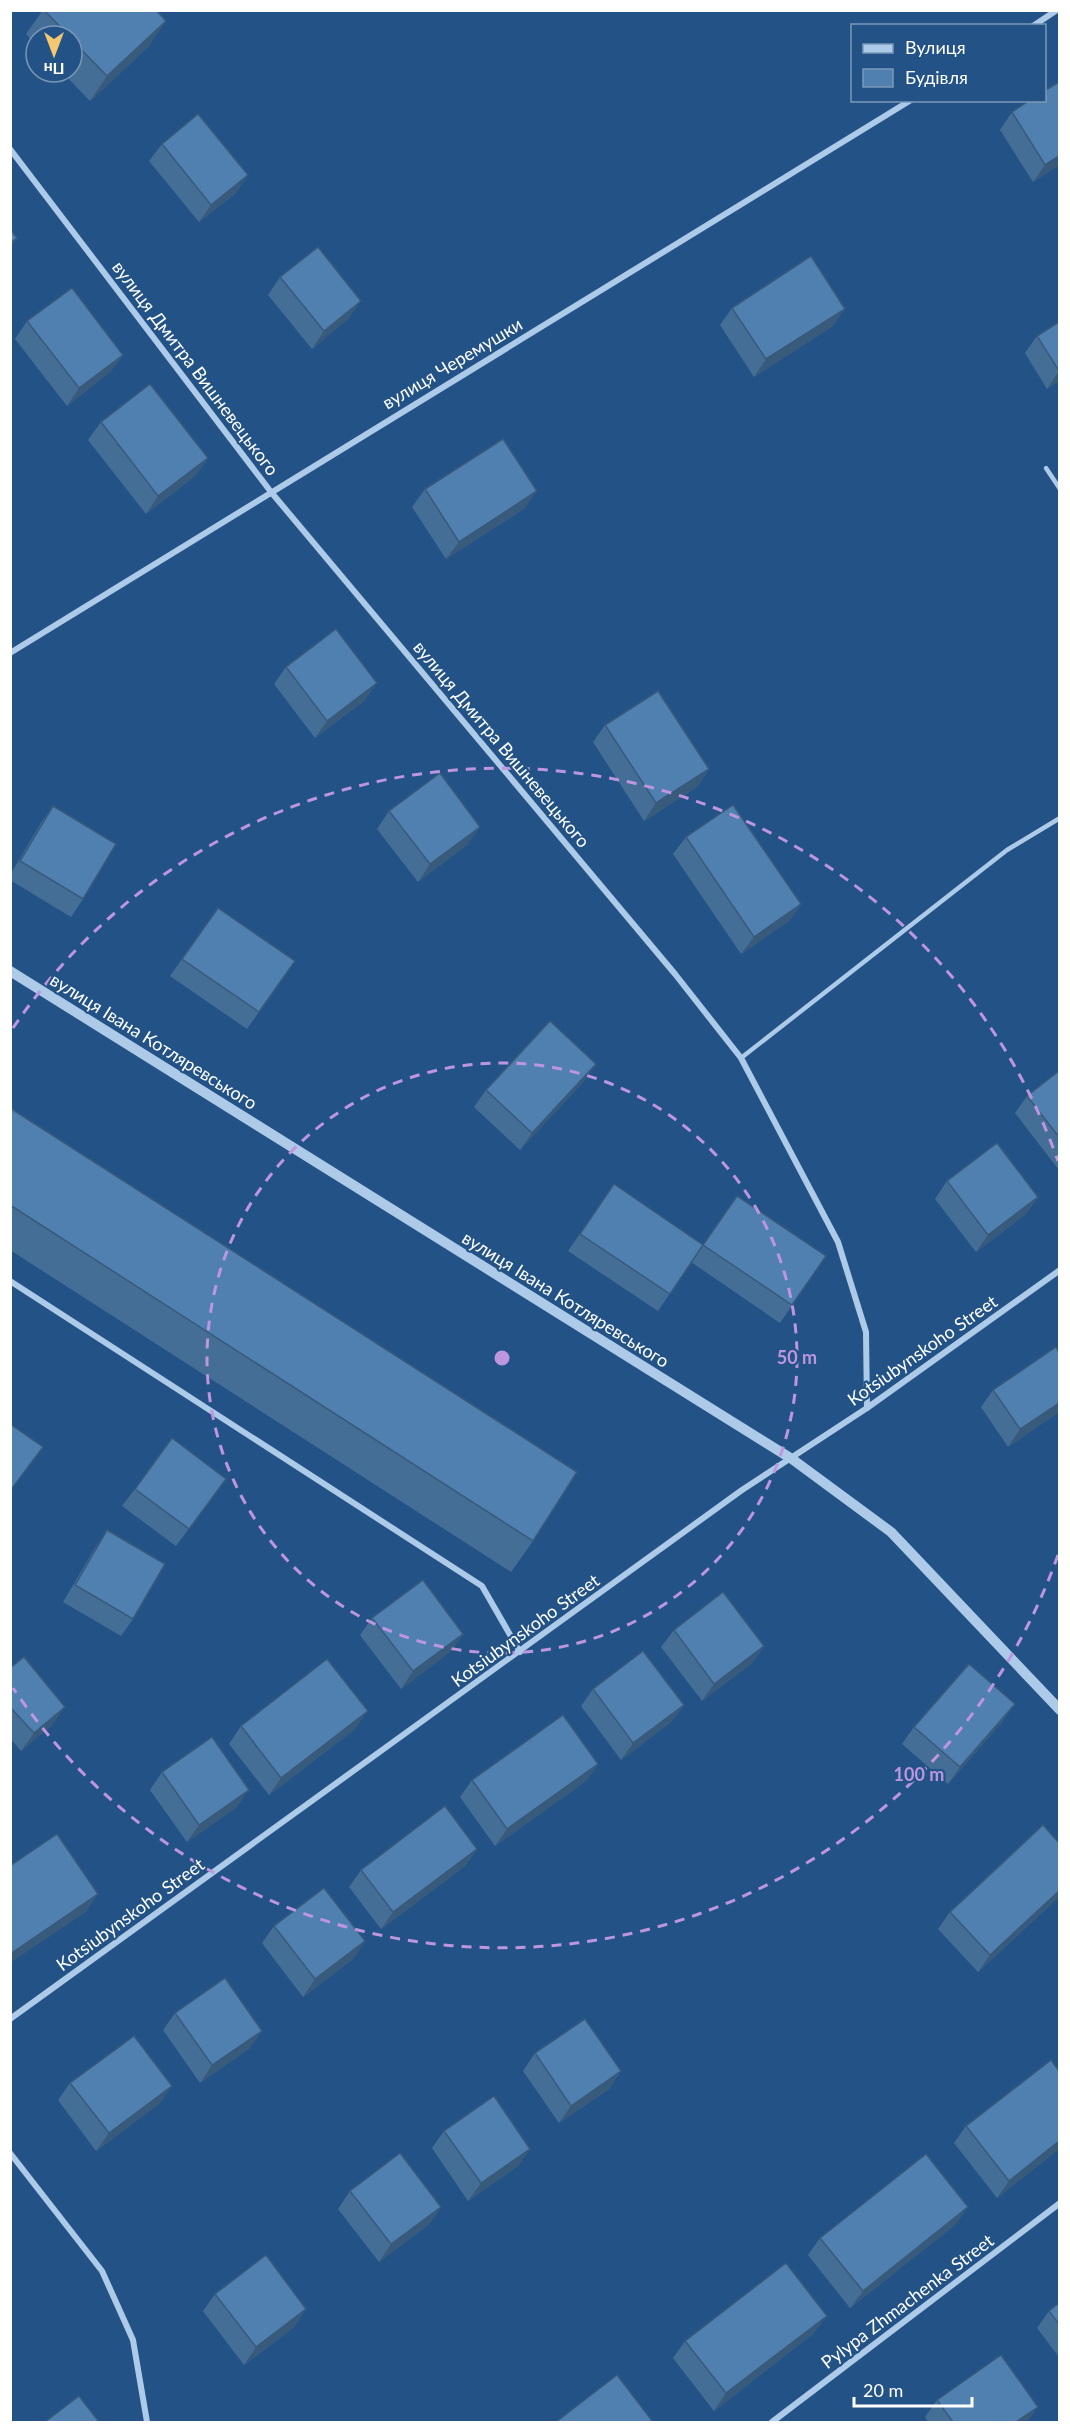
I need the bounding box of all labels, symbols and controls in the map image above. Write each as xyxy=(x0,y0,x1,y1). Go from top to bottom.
north arrow xyxy=(24,24,84,84)
legend xyxy=(851,24,1046,102)
text: Вулиця xyxy=(905,36,966,58)
text: Пн xyxy=(44,60,64,79)
text: Будівля xyxy=(905,66,968,88)
street label: вулиця Дмитра Вишневецького xyxy=(108,256,284,480)
street label: вулиця Черемушки xyxy=(378,312,526,414)
street label: вулиця Дмитра Вишневецького xyxy=(409,636,595,852)
street label: вулиця Івана Котляревського xyxy=(46,968,262,1114)
street label: вулиця Івана Котляревського xyxy=(458,1226,674,1372)
street label: Kotsiubynskoho Street xyxy=(843,1290,1002,1410)
text: 50 m xyxy=(777,1346,817,1368)
centre of rings xyxy=(492,1348,512,1368)
street label: Kotsiubynskoho Street xyxy=(447,1568,604,1691)
text: 100 m xyxy=(894,1763,944,1785)
street label: Kotsiubynskoho Street xyxy=(52,1852,209,1975)
street label: Pylypa Zhmachenka Street xyxy=(816,2229,998,2373)
scale bar xyxy=(854,2370,972,2408)
text: 20 m xyxy=(863,2379,903,2401)

